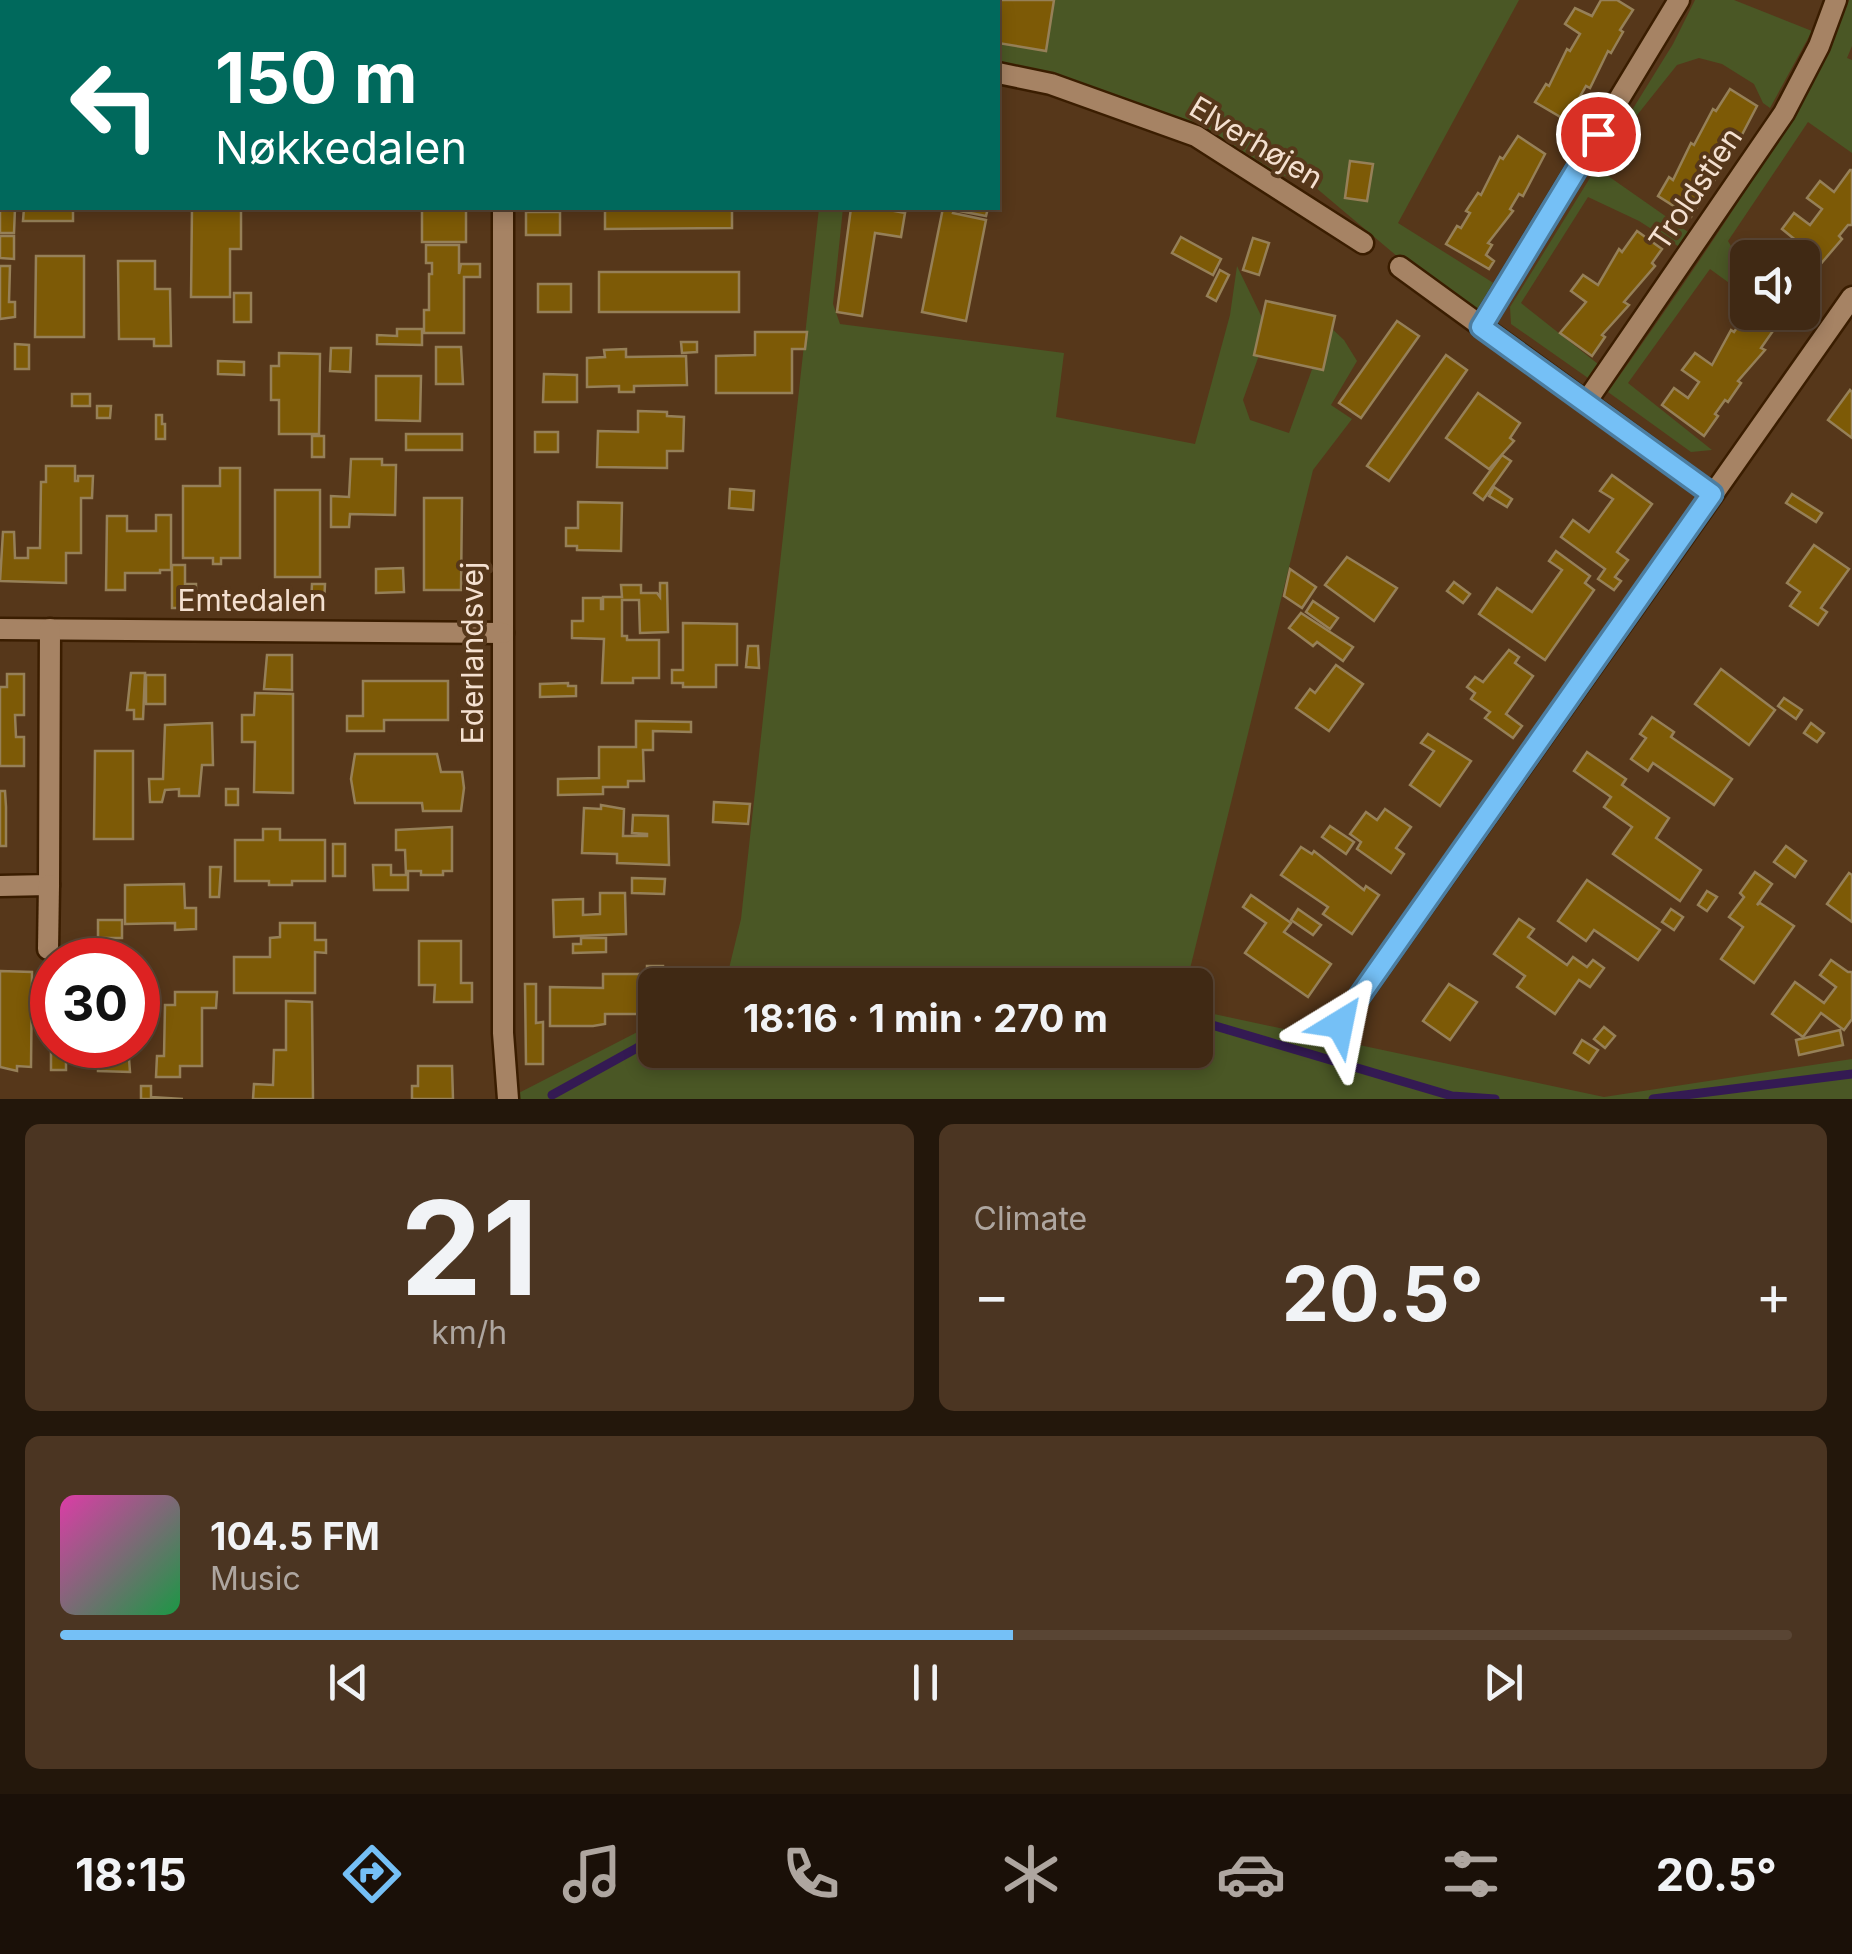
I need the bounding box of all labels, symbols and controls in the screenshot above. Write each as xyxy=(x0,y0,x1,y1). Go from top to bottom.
text: 150 m xyxy=(215,35,418,120)
icon: left xyxy=(50,40,180,170)
street label: Elverhøjen xyxy=(1183,88,1330,196)
pin xyxy=(1556,92,1641,177)
icon: arrive xyxy=(1571,107,1626,162)
text: Nøkkedalen xyxy=(215,120,467,175)
street label: Troldstien xyxy=(1641,120,1749,257)
map controls xyxy=(1730,240,1820,330)
button: sound xyxy=(1730,240,1820,330)
street label: Ederlandsvej xyxy=(454,562,490,744)
street label: Emtedalen xyxy=(177,582,327,618)
speed limit sign: 30 xyxy=(30,938,160,1068)
position arrow xyxy=(1288,972,1392,1076)
text: 18:16 · 1 min · 270 m xyxy=(743,995,1108,1041)
text: 21 xyxy=(400,1169,538,1326)
text: Climate xyxy=(974,1199,1087,1238)
text: 20.5° xyxy=(1282,1248,1484,1339)
text: − xyxy=(974,1262,1010,1328)
text: + xyxy=(1756,1262,1792,1328)
text: km/h xyxy=(431,1313,507,1352)
text: 104.5 FM xyxy=(210,1513,380,1559)
text: Music xyxy=(210,1559,301,1598)
icon: previous xyxy=(321,1655,376,1710)
icon: pause xyxy=(898,1655,953,1710)
icon: next xyxy=(1476,1655,1531,1710)
icon: directions xyxy=(337,1839,407,1909)
icon: music xyxy=(557,1839,627,1909)
icon: phone xyxy=(776,1839,846,1909)
icon: climate xyxy=(996,1839,1066,1909)
icon: car xyxy=(1216,1839,1286,1909)
icon: filters xyxy=(1436,1839,1506,1909)
text: 18:15 xyxy=(75,1847,187,1902)
text: 20.5° xyxy=(1656,1847,1777,1902)

